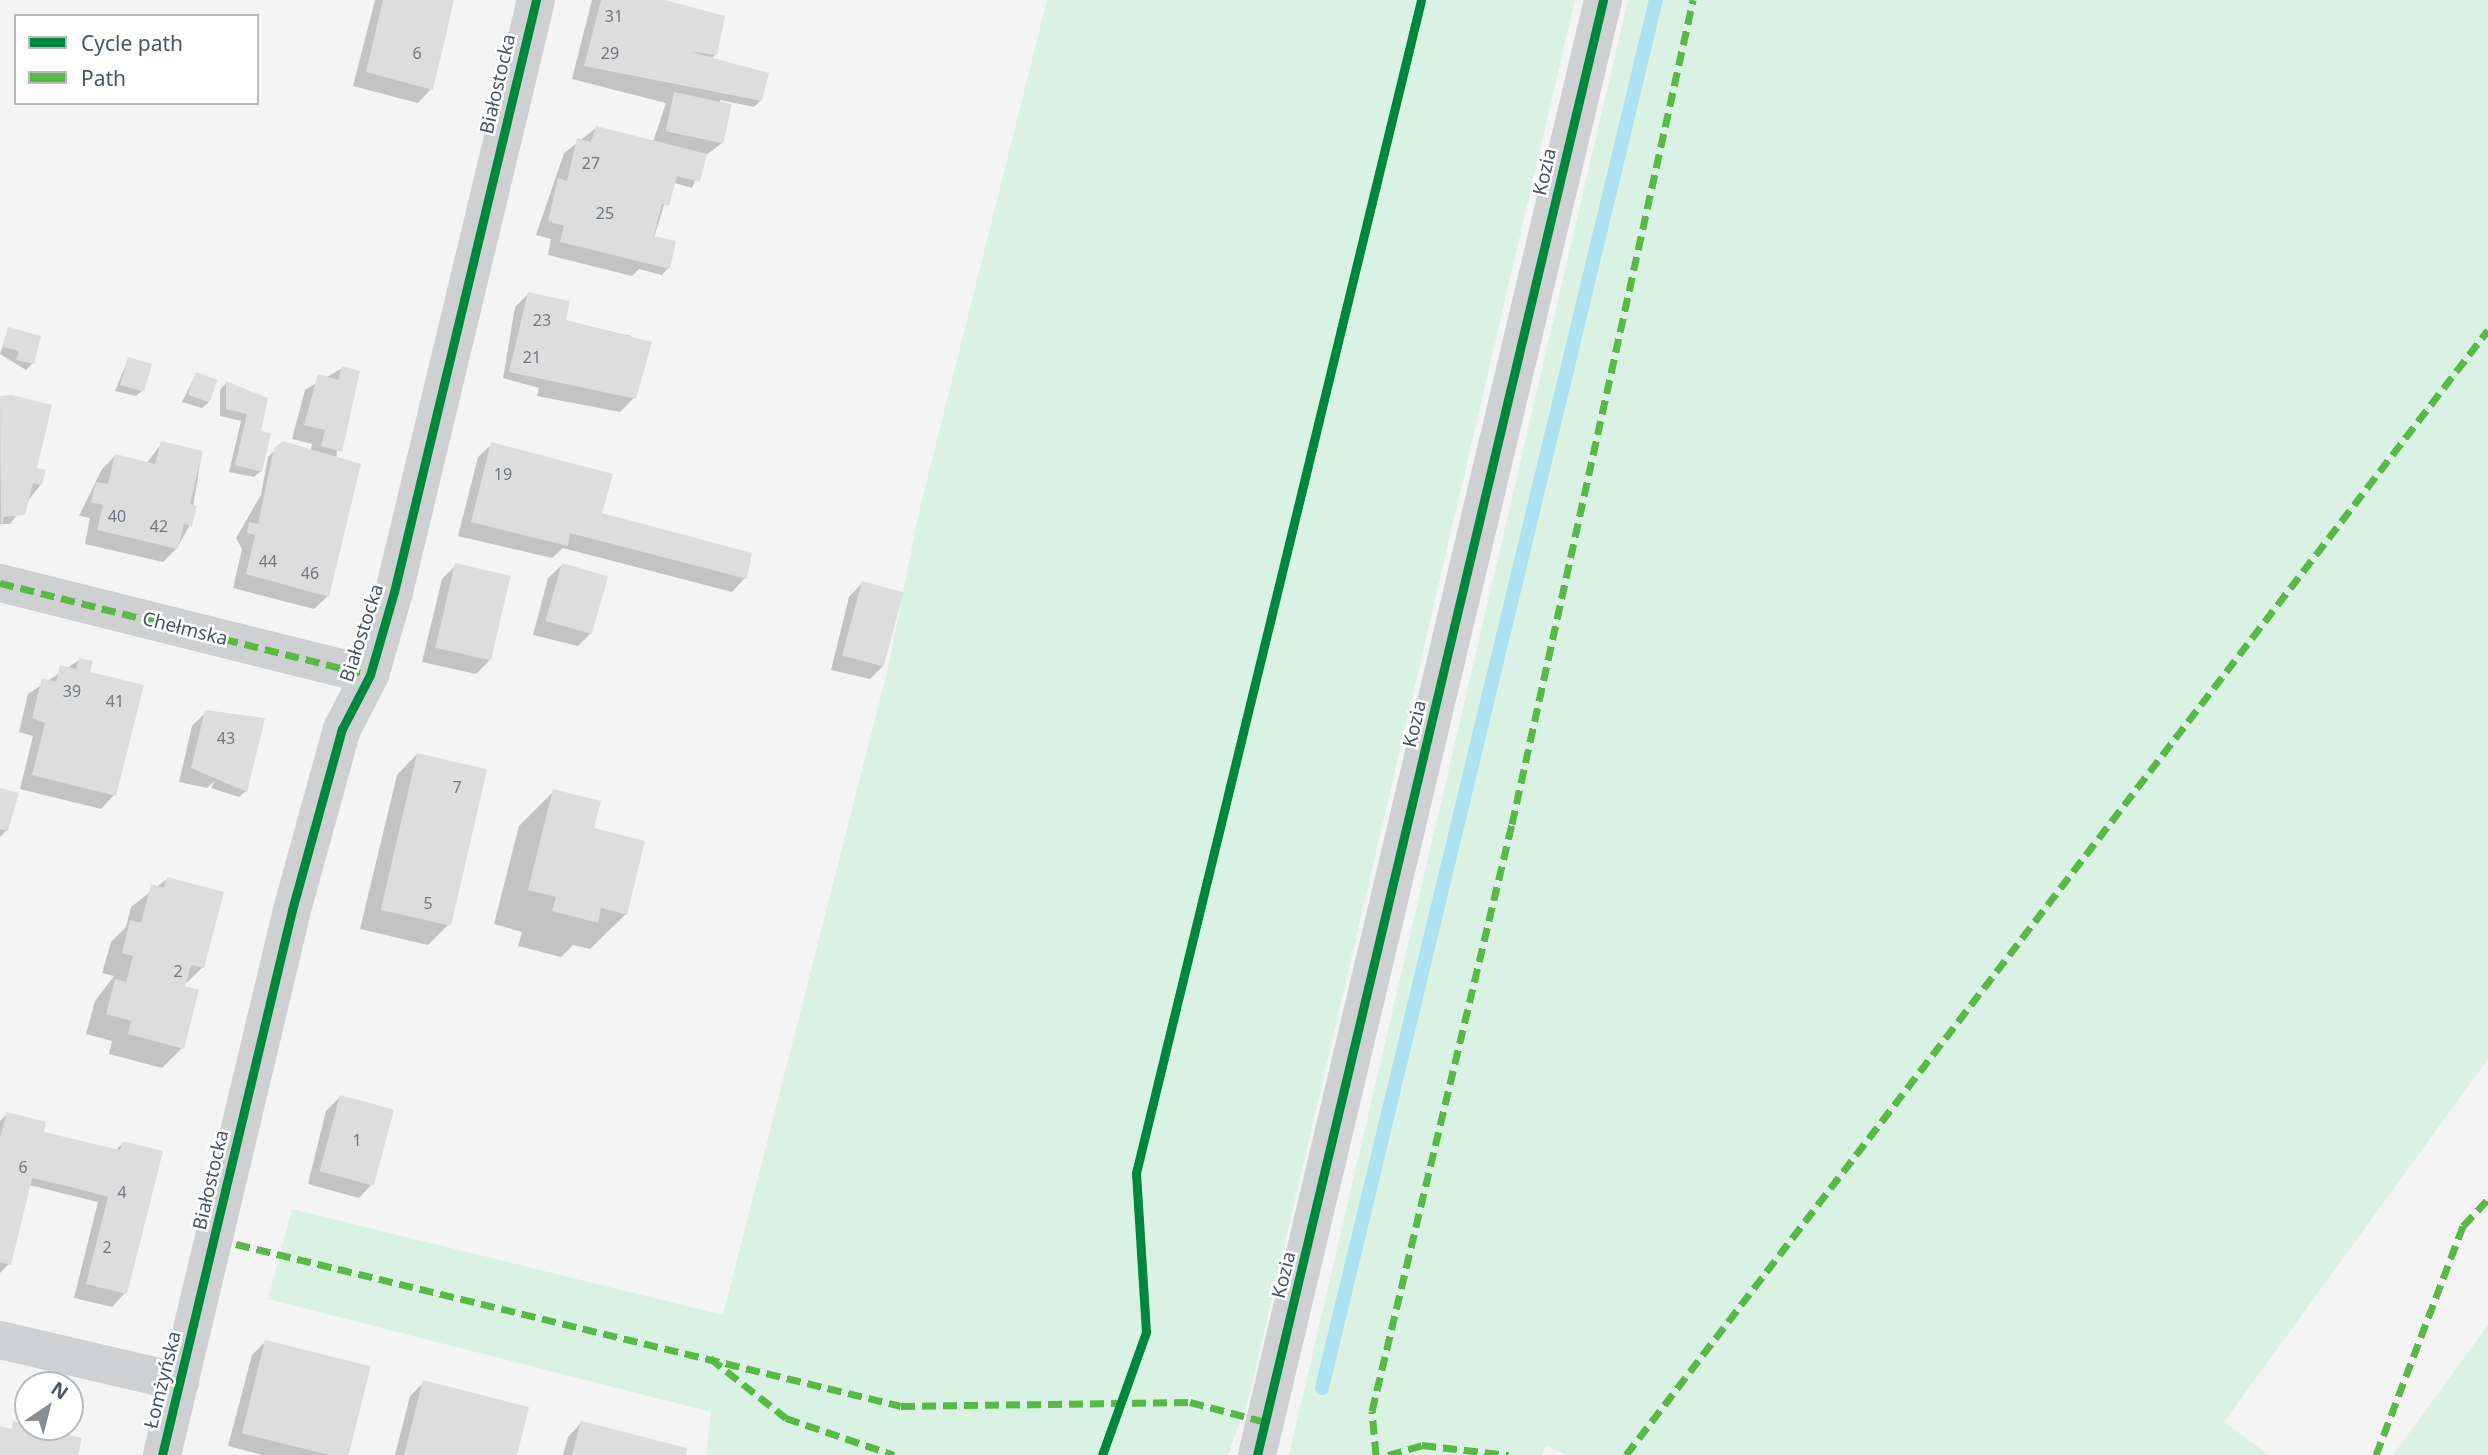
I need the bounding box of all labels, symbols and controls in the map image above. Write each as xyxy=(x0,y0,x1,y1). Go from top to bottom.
house number: 31 xyxy=(605,6,623,26)
legend xyxy=(14,14,259,105)
text: Cycle path xyxy=(81,29,183,57)
street label: Białostocka xyxy=(475,32,521,136)
house number: 6 xyxy=(412,43,422,63)
house number: 29 xyxy=(601,43,619,63)
text: Path xyxy=(81,64,126,92)
street label: Kozia xyxy=(1529,146,1561,198)
house number: 27 xyxy=(582,153,600,173)
house number: 25 xyxy=(596,203,614,223)
house number: 23 xyxy=(533,310,551,330)
house number: 21 xyxy=(523,347,541,367)
house number: 19 xyxy=(494,464,512,484)
house number: 40 xyxy=(108,506,126,526)
house number: 42 xyxy=(150,516,168,536)
house number: 44 xyxy=(259,551,277,571)
house number: 46 xyxy=(301,563,319,583)
street label: Białostocka xyxy=(335,581,389,685)
street label: Chełmska xyxy=(140,607,230,651)
house number: 39 xyxy=(63,681,81,701)
house number: 41 xyxy=(106,691,124,711)
street label: Kozia xyxy=(1399,698,1431,750)
house number: 43 xyxy=(217,728,235,748)
house number: 7 xyxy=(452,777,462,797)
house number: 5 xyxy=(423,893,433,913)
house number: 2 xyxy=(173,961,183,981)
street label: Białostocka xyxy=(188,1128,234,1232)
house number: 1 xyxy=(352,1130,362,1150)
house number: 6 xyxy=(18,1157,28,1177)
house number: 4 xyxy=(117,1182,127,1202)
house number: 2 xyxy=(102,1237,112,1257)
street label: Kozia xyxy=(1267,1249,1301,1301)
street label: Łomżyńska xyxy=(140,1329,186,1431)
north arrow xyxy=(14,1371,84,1441)
text: N xyxy=(46,1375,74,1406)

